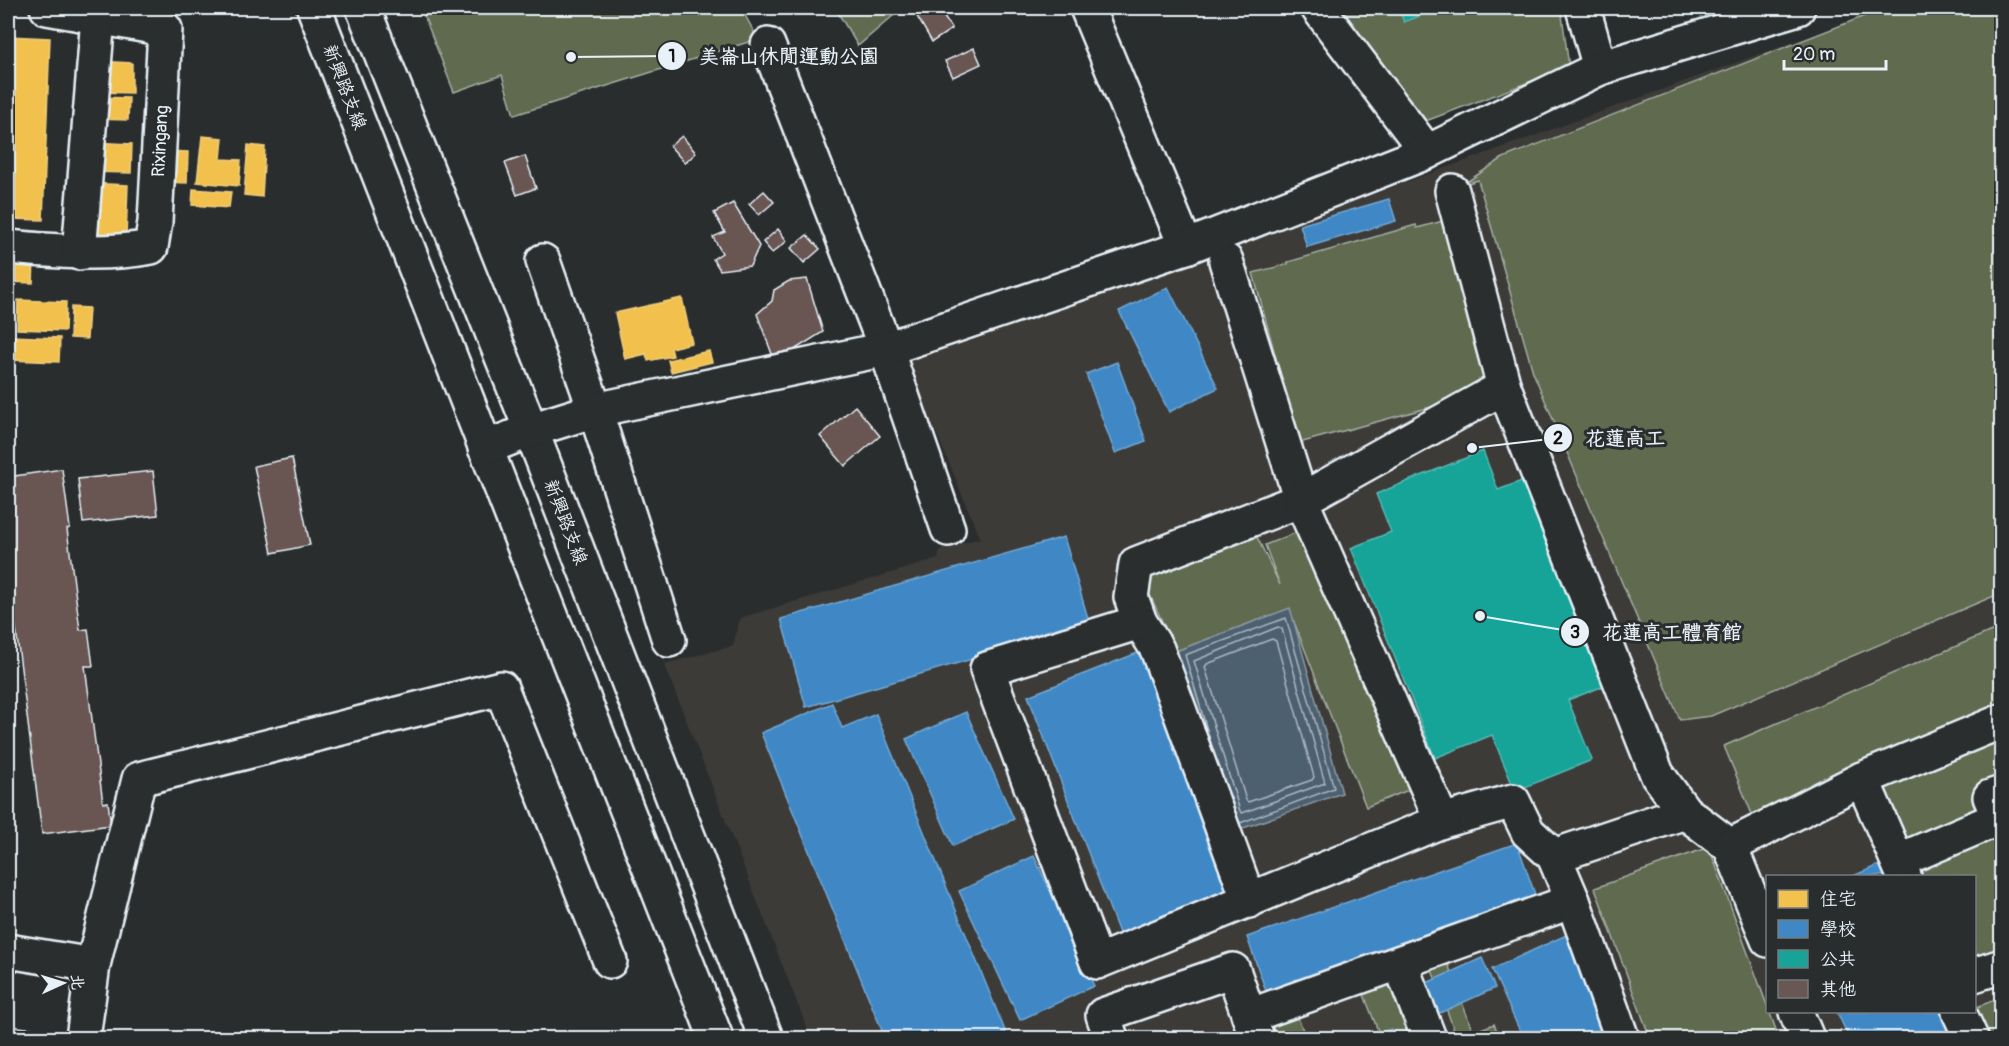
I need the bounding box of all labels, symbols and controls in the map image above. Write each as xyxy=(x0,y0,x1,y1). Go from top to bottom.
scale bar xyxy=(1784,33,1886,71)
callout: 美崙山休閒運動公園 xyxy=(657,37,891,75)
street label: 新興路支線 xyxy=(318,41,371,133)
text: 20 m xyxy=(1793,43,1835,66)
text: 美崙山休閒運動公園 xyxy=(699,44,879,69)
text: 1 xyxy=(668,45,676,68)
street label: Rixingang xyxy=(147,104,174,178)
callout: 花蓮高工 xyxy=(1543,419,1677,457)
text: 花蓮高工 xyxy=(1585,426,1665,451)
text: 2 xyxy=(1553,427,1563,450)
street label: 新興路支線 xyxy=(539,476,592,568)
callout: 花蓮高工體育館 xyxy=(1560,613,1754,651)
text: 花蓮高工體育館 xyxy=(1602,620,1742,645)
text: 3 xyxy=(1570,621,1580,644)
legend xyxy=(1766,875,1976,1013)
text: 住宅 xyxy=(1820,888,1856,911)
text: 學校 xyxy=(1820,918,1856,941)
text: 公共 xyxy=(1820,948,1856,971)
north arrow xyxy=(33,953,93,1013)
text: 北 xyxy=(66,973,88,991)
text: 其他 xyxy=(1820,978,1856,1001)

